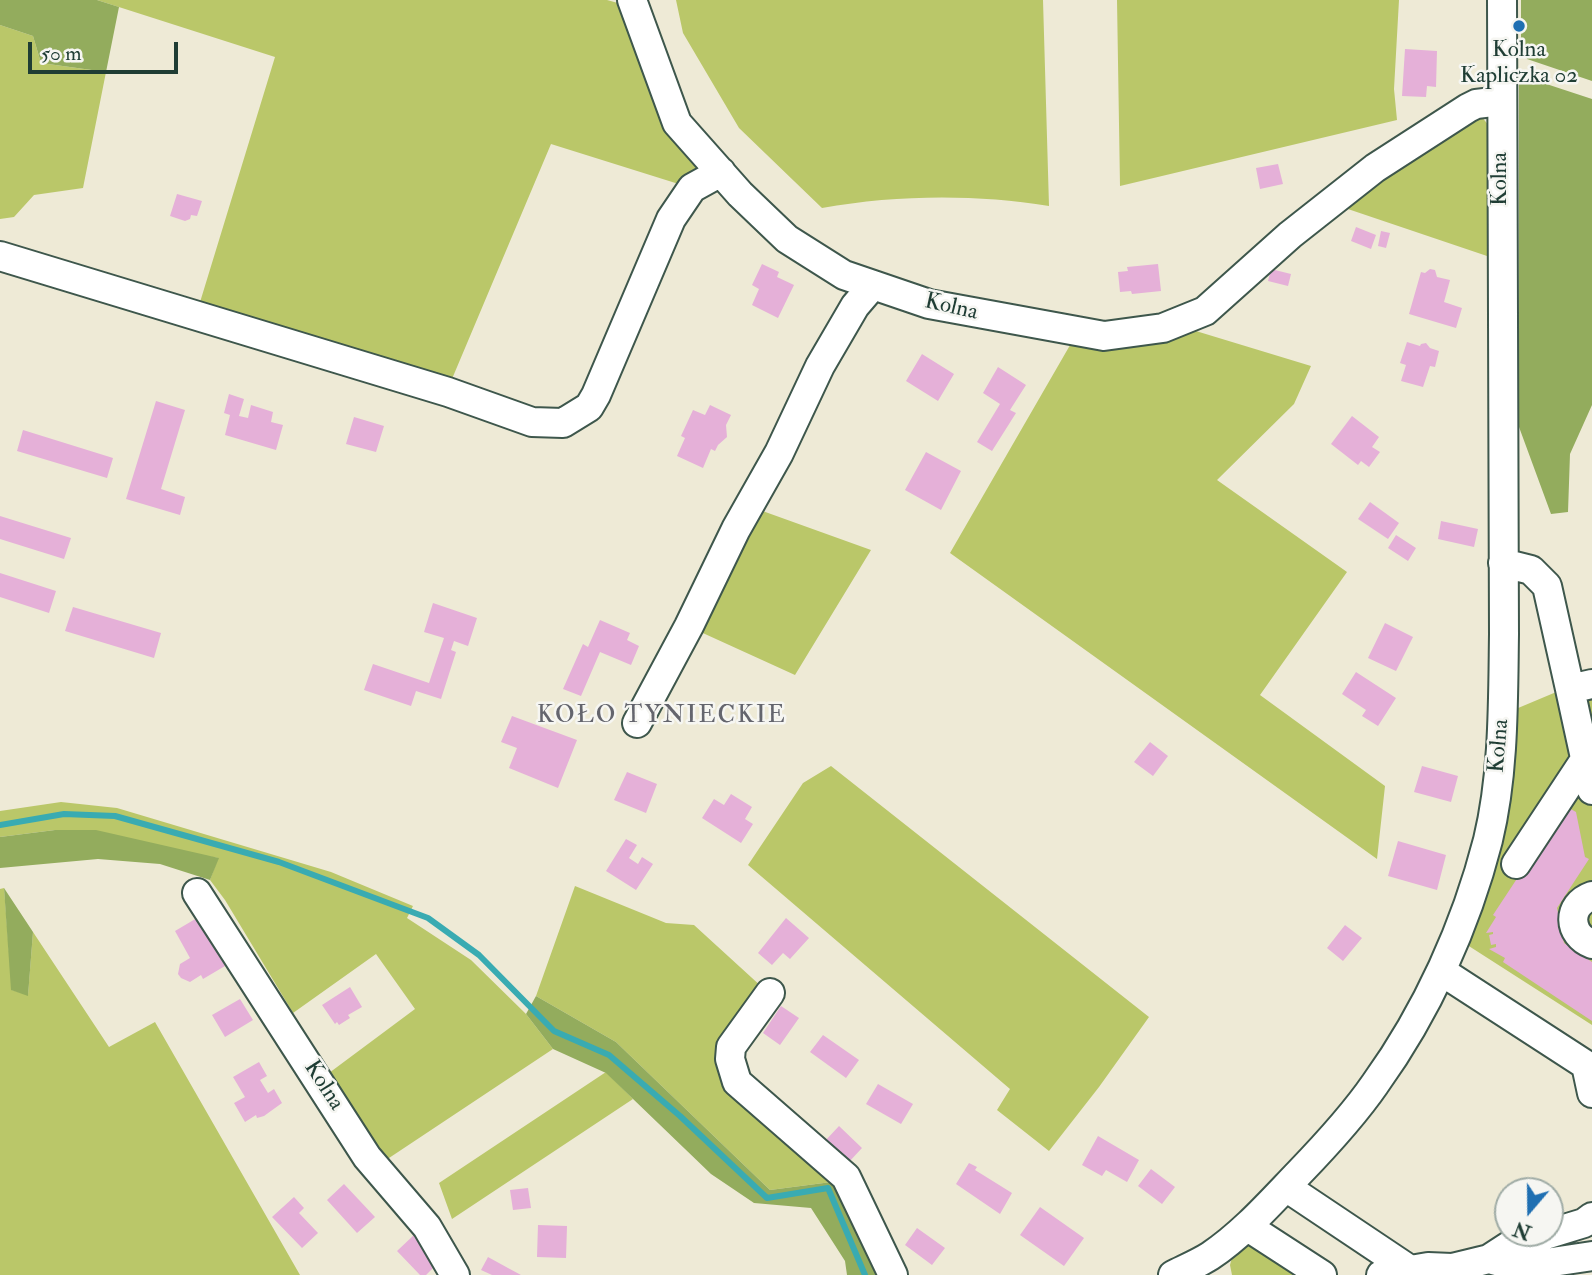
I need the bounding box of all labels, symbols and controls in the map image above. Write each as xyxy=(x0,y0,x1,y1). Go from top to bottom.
marker: Kolna Kapliczka 02 xyxy=(1511,18,1527,34)
scale bar xyxy=(32,28,182,72)
place label: Kolna Kapliczka 02 xyxy=(1460,37,1578,91)
text: 50 m xyxy=(41,40,82,67)
street label: Kolna xyxy=(1487,152,1515,206)
street label: Kolna xyxy=(922,288,980,328)
district label: KOŁO TYNIECKIE xyxy=(539,703,785,731)
street label: Kolna xyxy=(1484,718,1516,774)
street label: Kolna xyxy=(297,1056,349,1116)
north arrow xyxy=(1494,1177,1564,1247)
text: N xyxy=(1510,1216,1535,1244)

